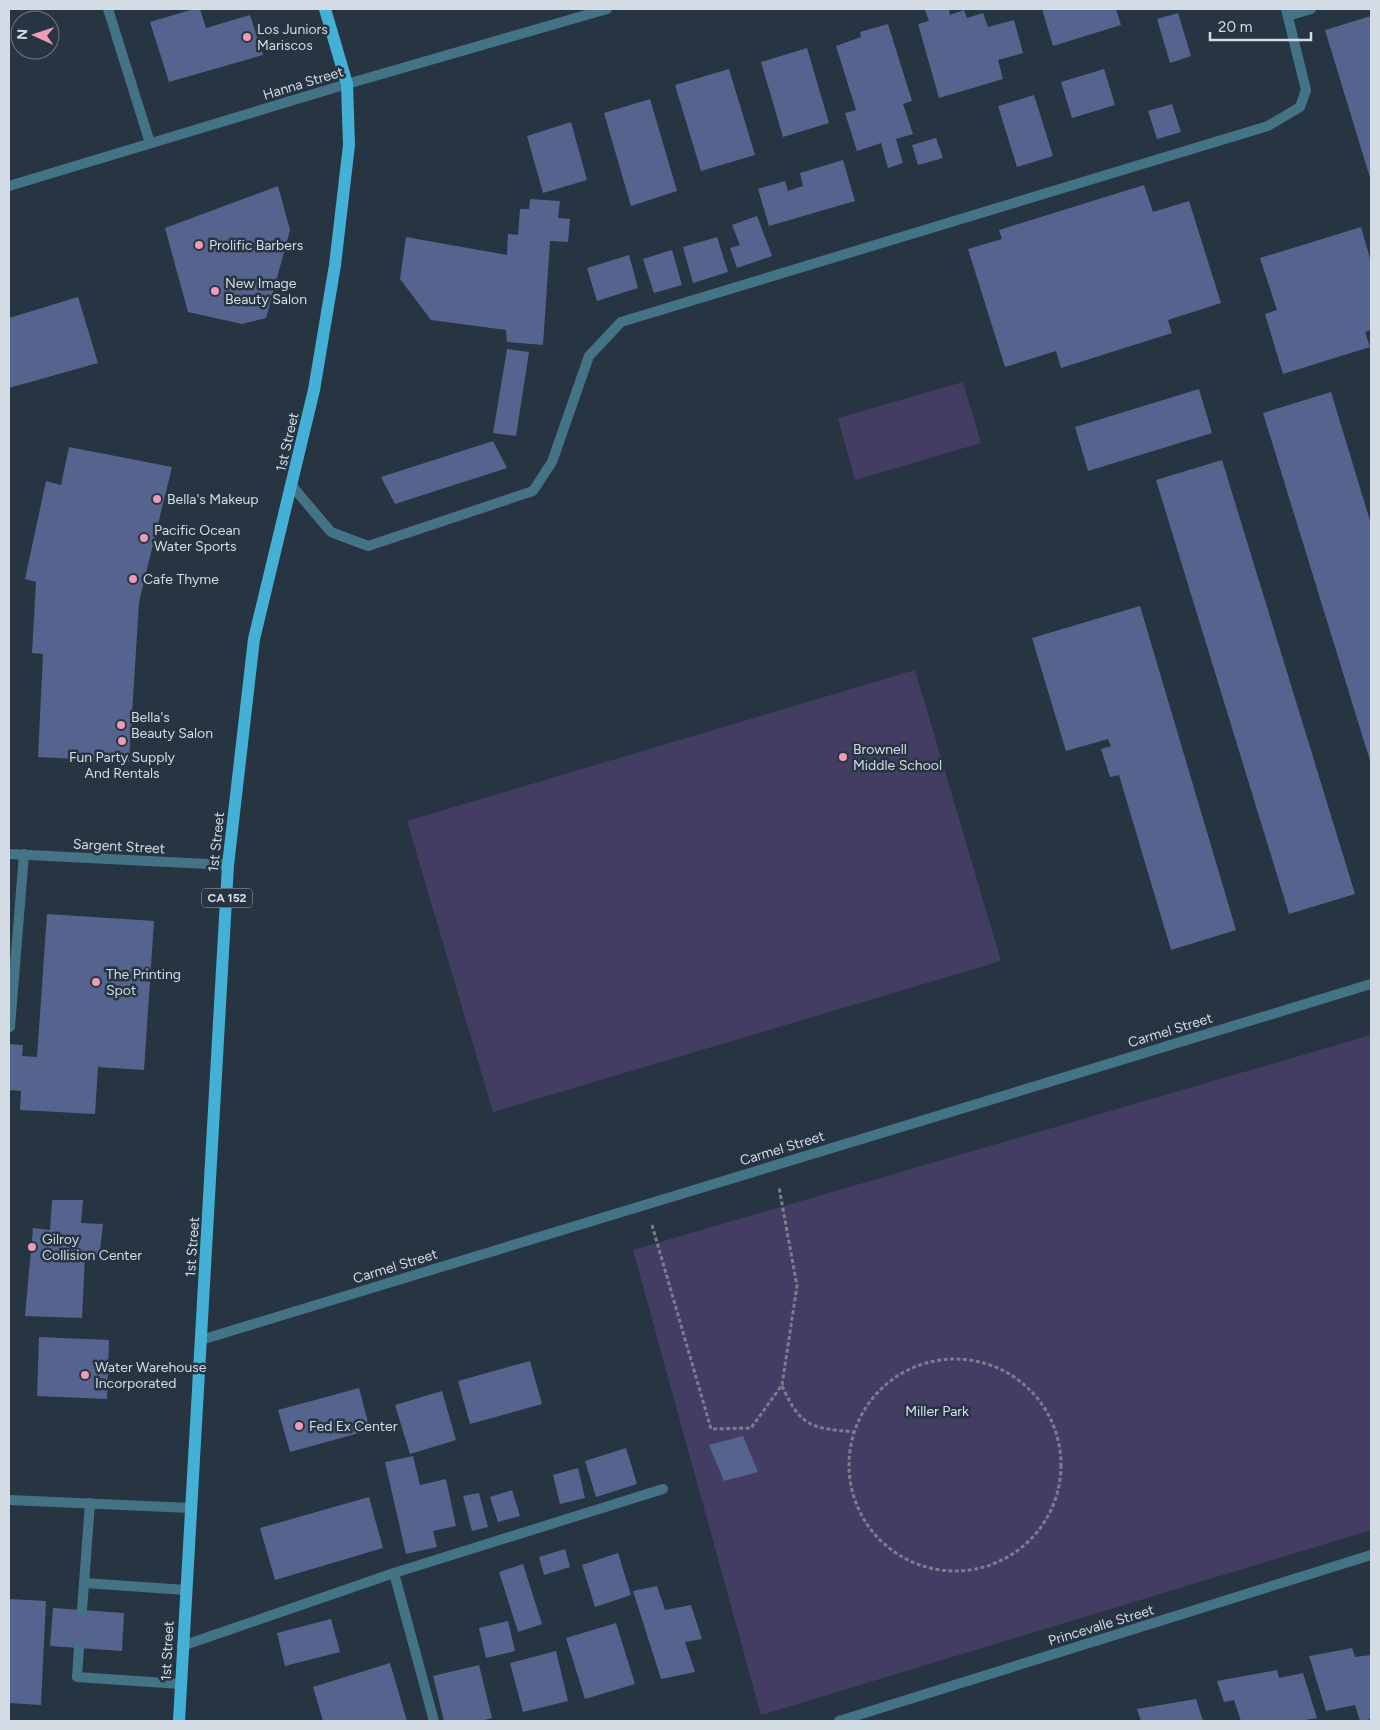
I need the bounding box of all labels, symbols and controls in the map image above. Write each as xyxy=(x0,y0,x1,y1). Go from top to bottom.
north arrow xyxy=(10,10,60,60)
scale bar xyxy=(1210,10,1311,42)
text: 20 m xyxy=(1218,18,1252,36)
place label: Los Juniors Mariscos xyxy=(257,21,328,54)
text: N xyxy=(14,28,31,40)
marker: Los Juniors Mariscos xyxy=(241,31,253,43)
street label: Hanna Street xyxy=(261,63,345,104)
place label: Prolific Barbers xyxy=(209,237,303,254)
marker: Prolific Barbers xyxy=(193,239,205,251)
place label: New Image Beauty Salon xyxy=(225,275,307,308)
marker: New Image Beauty Salon xyxy=(209,285,221,297)
street label: 1st Street xyxy=(272,411,303,473)
place label: Bella's Makeup xyxy=(167,491,259,508)
marker: Bella's Makeup xyxy=(151,493,163,505)
place label: Pacific Ocean Water Sports xyxy=(154,522,241,555)
marker: Pacific Ocean Water Sports xyxy=(138,532,150,544)
place label: Cafe Thyme xyxy=(143,571,219,588)
marker: Cafe Thyme xyxy=(127,573,139,585)
place label: Bella's Beauty Salon xyxy=(131,709,213,742)
marker: Bella's Beauty Salon xyxy=(115,719,127,731)
marker: Fun Party Supply And Rentals xyxy=(116,735,128,747)
place label: Brownell Middle School xyxy=(853,741,942,774)
place label: Fun Party Supply And Rentals xyxy=(69,749,176,782)
marker: Brownell Middle School xyxy=(837,751,849,763)
street label: 1st Street xyxy=(205,811,228,873)
street label: Sargent Street xyxy=(73,836,165,857)
road number: CA 152 xyxy=(202,888,252,908)
place label: The Printing Spot xyxy=(106,966,181,999)
marker: The Printing Spot xyxy=(90,976,102,988)
street label: Carmel Street xyxy=(1126,1010,1214,1051)
street label: Carmel Street xyxy=(738,1128,826,1169)
street label: 1st Street xyxy=(182,1216,203,1278)
place label: Gilroy Collision Center xyxy=(42,1231,142,1264)
marker: Gilroy Collision Center xyxy=(26,1241,38,1253)
street label: Carmel Street xyxy=(351,1246,439,1287)
place label: Water Warehouse Incorporated xyxy=(95,1359,207,1392)
marker: Water Warehouse Incorporated xyxy=(79,1369,91,1381)
park label: Miller Park xyxy=(905,1403,969,1420)
place label: Fed Ex Center xyxy=(309,1418,398,1435)
marker: Fed Ex Center xyxy=(293,1420,305,1432)
street label: Princevalle Street xyxy=(1046,1601,1156,1650)
street label: 1st Street xyxy=(157,1620,178,1682)

